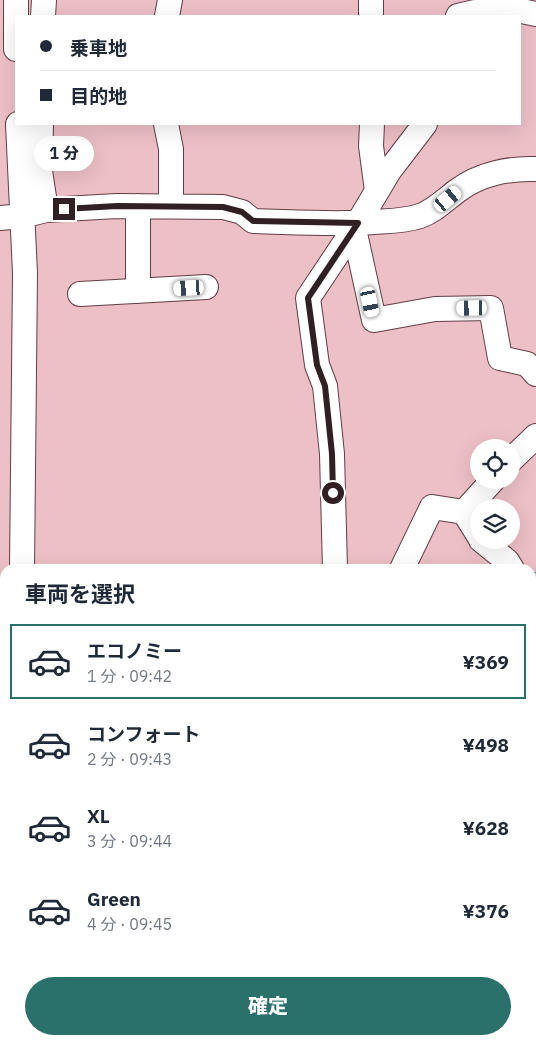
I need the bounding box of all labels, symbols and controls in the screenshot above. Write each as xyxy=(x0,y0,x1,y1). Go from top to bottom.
text: 乗車地 xyxy=(70,36,127,60)
text: 目的地 xyxy=(70,84,127,108)
callout: 1 分 xyxy=(34,136,94,172)
text: 1 分 xyxy=(49,143,79,163)
car xyxy=(431,184,464,214)
route end xyxy=(53,198,75,220)
car xyxy=(173,280,204,296)
car xyxy=(359,286,380,318)
car xyxy=(456,300,487,316)
map controls xyxy=(470,439,520,549)
button: locate xyxy=(470,439,520,489)
route start xyxy=(322,482,344,504)
button: layers xyxy=(470,499,520,549)
text: 車両を選択 xyxy=(25,579,135,608)
icon: car xyxy=(27,639,72,684)
text: エコノミー xyxy=(87,639,182,663)
text: ¥369 xyxy=(462,650,509,674)
text: 1 分 · 09:42 xyxy=(87,666,172,686)
icon: car xyxy=(27,722,72,767)
text: コンフォート xyxy=(87,722,200,746)
text: ¥498 xyxy=(462,733,509,757)
text: 2 分 · 09:43 xyxy=(87,749,172,769)
text: XL xyxy=(87,804,110,828)
icon: car xyxy=(27,805,72,850)
text: ¥628 xyxy=(462,816,509,840)
text: 3 分 · 09:44 xyxy=(87,831,172,851)
text: Green xyxy=(87,887,141,911)
icon: car xyxy=(27,888,72,933)
text: ¥376 xyxy=(462,899,509,923)
text: 4 分 · 09:45 xyxy=(87,914,172,934)
button: 確定 xyxy=(25,977,511,1035)

